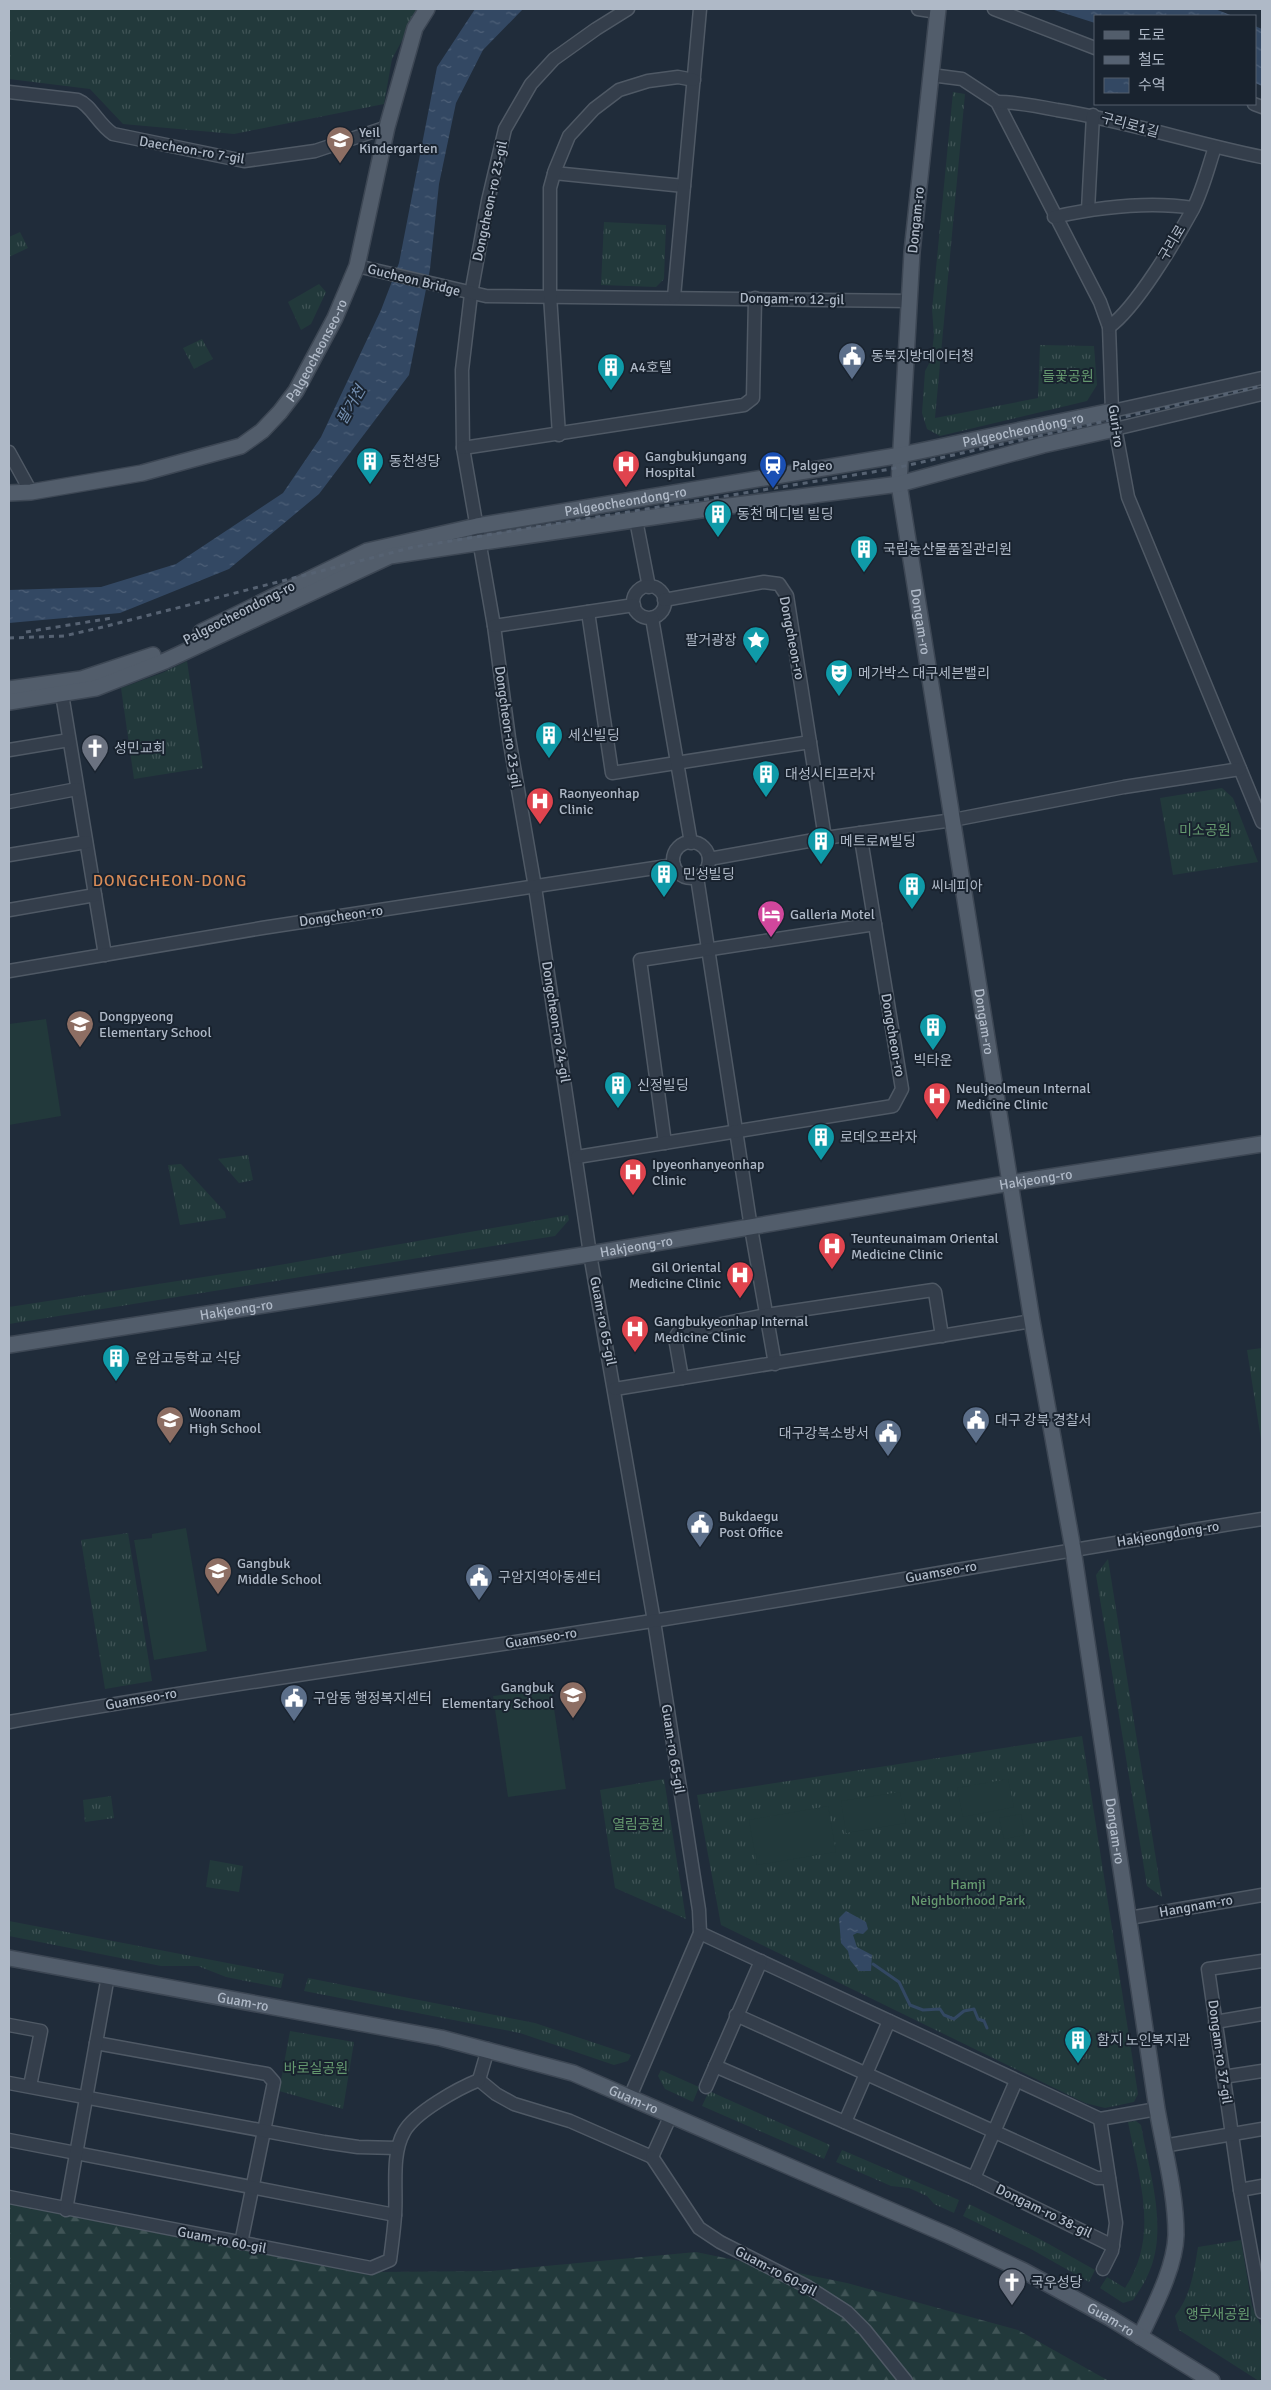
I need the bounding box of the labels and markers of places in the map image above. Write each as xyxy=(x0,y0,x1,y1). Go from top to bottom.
place label: Yeil Kindergarten xyxy=(359,124,438,157)
school or university icon: Yeil Kindergarten xyxy=(325,125,355,164)
public building icon: 동북지방데이터청 xyxy=(837,341,867,380)
place label: 동북지방데이터청 xyxy=(871,348,974,365)
building icon: A4호텔 xyxy=(596,352,626,391)
place label: A4호텔 xyxy=(630,359,672,376)
building icon: 동천성당 xyxy=(355,446,385,485)
place label: Gangbukjungang Hospital xyxy=(645,448,747,481)
hospital icon: Gangbukjungang Hospital xyxy=(611,449,641,488)
station icon: Palgeo xyxy=(758,450,788,489)
place label: 동천성당 xyxy=(389,453,441,470)
place label: Palgeo xyxy=(792,457,832,474)
building icon: 동천 메디빌 빌딩 xyxy=(703,499,733,538)
place label: 동천 메디빌 빌딩 xyxy=(737,506,833,523)
building icon: 국립농산물품질관리원 xyxy=(849,534,879,573)
place label: 국립농산물품질관리원 xyxy=(883,541,1012,558)
place icon: 팔거광장 xyxy=(741,625,771,664)
place label: 팔거광장 xyxy=(685,632,737,649)
theatre icon: 메가박스 대구세븐밸리 xyxy=(824,658,854,697)
place label: 메가박스 대구세븐밸리 xyxy=(858,665,990,682)
building icon: 세신빌딩 xyxy=(534,720,564,759)
place label: 세신빌딩 xyxy=(568,727,620,744)
church icon: 성민교회 xyxy=(80,733,110,772)
place label: 성민교회 xyxy=(114,740,166,757)
building icon: 대성시티프라자 xyxy=(751,759,781,798)
place label: 대성시티프라자 xyxy=(785,766,875,783)
place label: Raonyeonhap Clinic xyxy=(559,785,639,818)
hospital icon: Raonyeonhap Clinic xyxy=(525,786,555,825)
building icon: 메트로M빌딩 xyxy=(806,826,836,865)
place label: 메트로M빌딩 xyxy=(840,833,916,850)
building icon: 민성빌딩 xyxy=(649,859,679,898)
place label: 민성빌딩 xyxy=(683,866,735,883)
building icon: 씨네피아 xyxy=(897,871,927,910)
place label: 씨네피아 xyxy=(931,878,983,895)
hotel icon: Galleria Motel xyxy=(756,899,786,938)
place label: Galleria Motel xyxy=(790,906,875,923)
place label: Dongpyeong Elementary School xyxy=(99,1008,212,1041)
school or university icon: Dongpyeong Elementary School xyxy=(65,1009,95,1048)
building icon: 빅타운 xyxy=(918,1012,948,1051)
place label: 빅타운 xyxy=(914,1052,952,1069)
building icon: 신정빌딩 xyxy=(603,1070,633,1109)
place label: 신정빌딩 xyxy=(637,1077,689,1094)
place label: Neuljeolmeun Internal Medicine Clinic xyxy=(956,1080,1091,1113)
hospital icon: Neuljeolmeun Internal Medicine Clinic xyxy=(922,1081,952,1120)
building icon: 로데오프라자 xyxy=(806,1122,836,1161)
place label: 로데오프라자 xyxy=(840,1129,917,1146)
place label: Ipyeonhanyeonhap Clinic xyxy=(652,1156,764,1189)
hospital icon: Ipyeonhanyeonhap Clinic xyxy=(618,1157,648,1196)
place label: Teunteunaimam Oriental Medicine Clinic xyxy=(851,1230,999,1263)
hospital icon: Teunteunaimam Oriental Medicine Clinic xyxy=(817,1231,847,1270)
place label: Gil Oriental Medicine Clinic xyxy=(629,1259,721,1292)
hospital icon: Gil Oriental Medicine Clinic xyxy=(725,1260,755,1299)
place label: Gangbukyeonhap Internal Medicine Clinic xyxy=(654,1313,808,1346)
hospital icon: Gangbukyeonhap Internal Medicine Clinic xyxy=(620,1314,650,1353)
building icon: 운암고등학교 식당 xyxy=(101,1343,131,1382)
place label: 운암고등학교 식당 xyxy=(135,1350,241,1367)
place label: Woonam High School xyxy=(189,1404,261,1437)
school or university icon: Woonam High School xyxy=(155,1405,185,1444)
public building icon: 대구 강북 경찰서 xyxy=(961,1405,991,1444)
place label: 대구 강북 경찰서 xyxy=(995,1412,1091,1429)
public building icon: 대구강북소방서 xyxy=(873,1418,903,1457)
place label: 대구강북소방서 xyxy=(779,1425,869,1442)
place label: Bukdaegu Post Office xyxy=(719,1508,783,1541)
public building icon: Bukdaegu Post Office xyxy=(685,1509,715,1548)
place label: Gangbuk Middle School xyxy=(237,1555,322,1588)
school or university icon: Gangbuk Middle School xyxy=(203,1556,233,1595)
public building icon: 구암지역아동센터 xyxy=(464,1562,494,1601)
place label: 구암지역아동센터 xyxy=(498,1569,601,1586)
place label: Gangbuk Elementary School xyxy=(441,1679,554,1712)
school or university icon: Gangbuk Elementary School xyxy=(558,1680,588,1719)
public building icon: 구암동 행정복지센터 xyxy=(279,1683,309,1722)
place label: 구암동 행정복지센터 xyxy=(313,1690,432,1707)
building icon: 함지 노인복지관 xyxy=(1063,2025,1093,2064)
place label: 함지 노인복지관 xyxy=(1097,2032,1190,2049)
church icon: 국우성당 xyxy=(997,2267,1027,2306)
place label: 국우성당 xyxy=(1031,2274,1083,2291)

